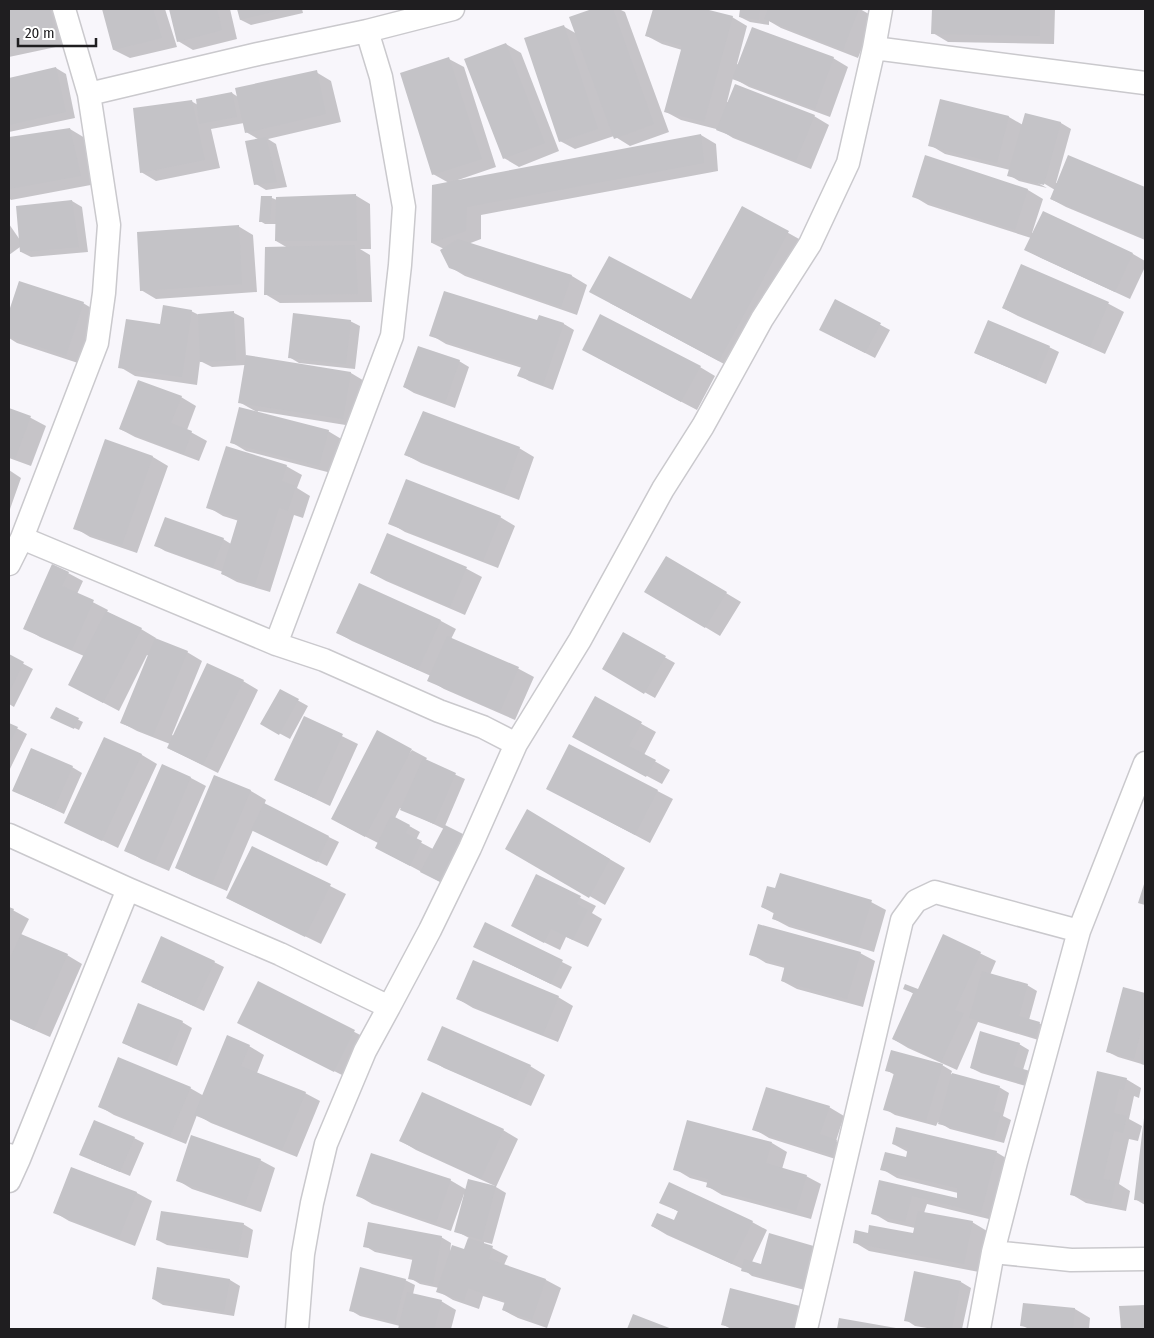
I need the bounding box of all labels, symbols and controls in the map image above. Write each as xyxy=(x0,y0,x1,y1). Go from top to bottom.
scale bar xyxy=(18,15,95,47)
text: 20 m xyxy=(25,24,55,42)

